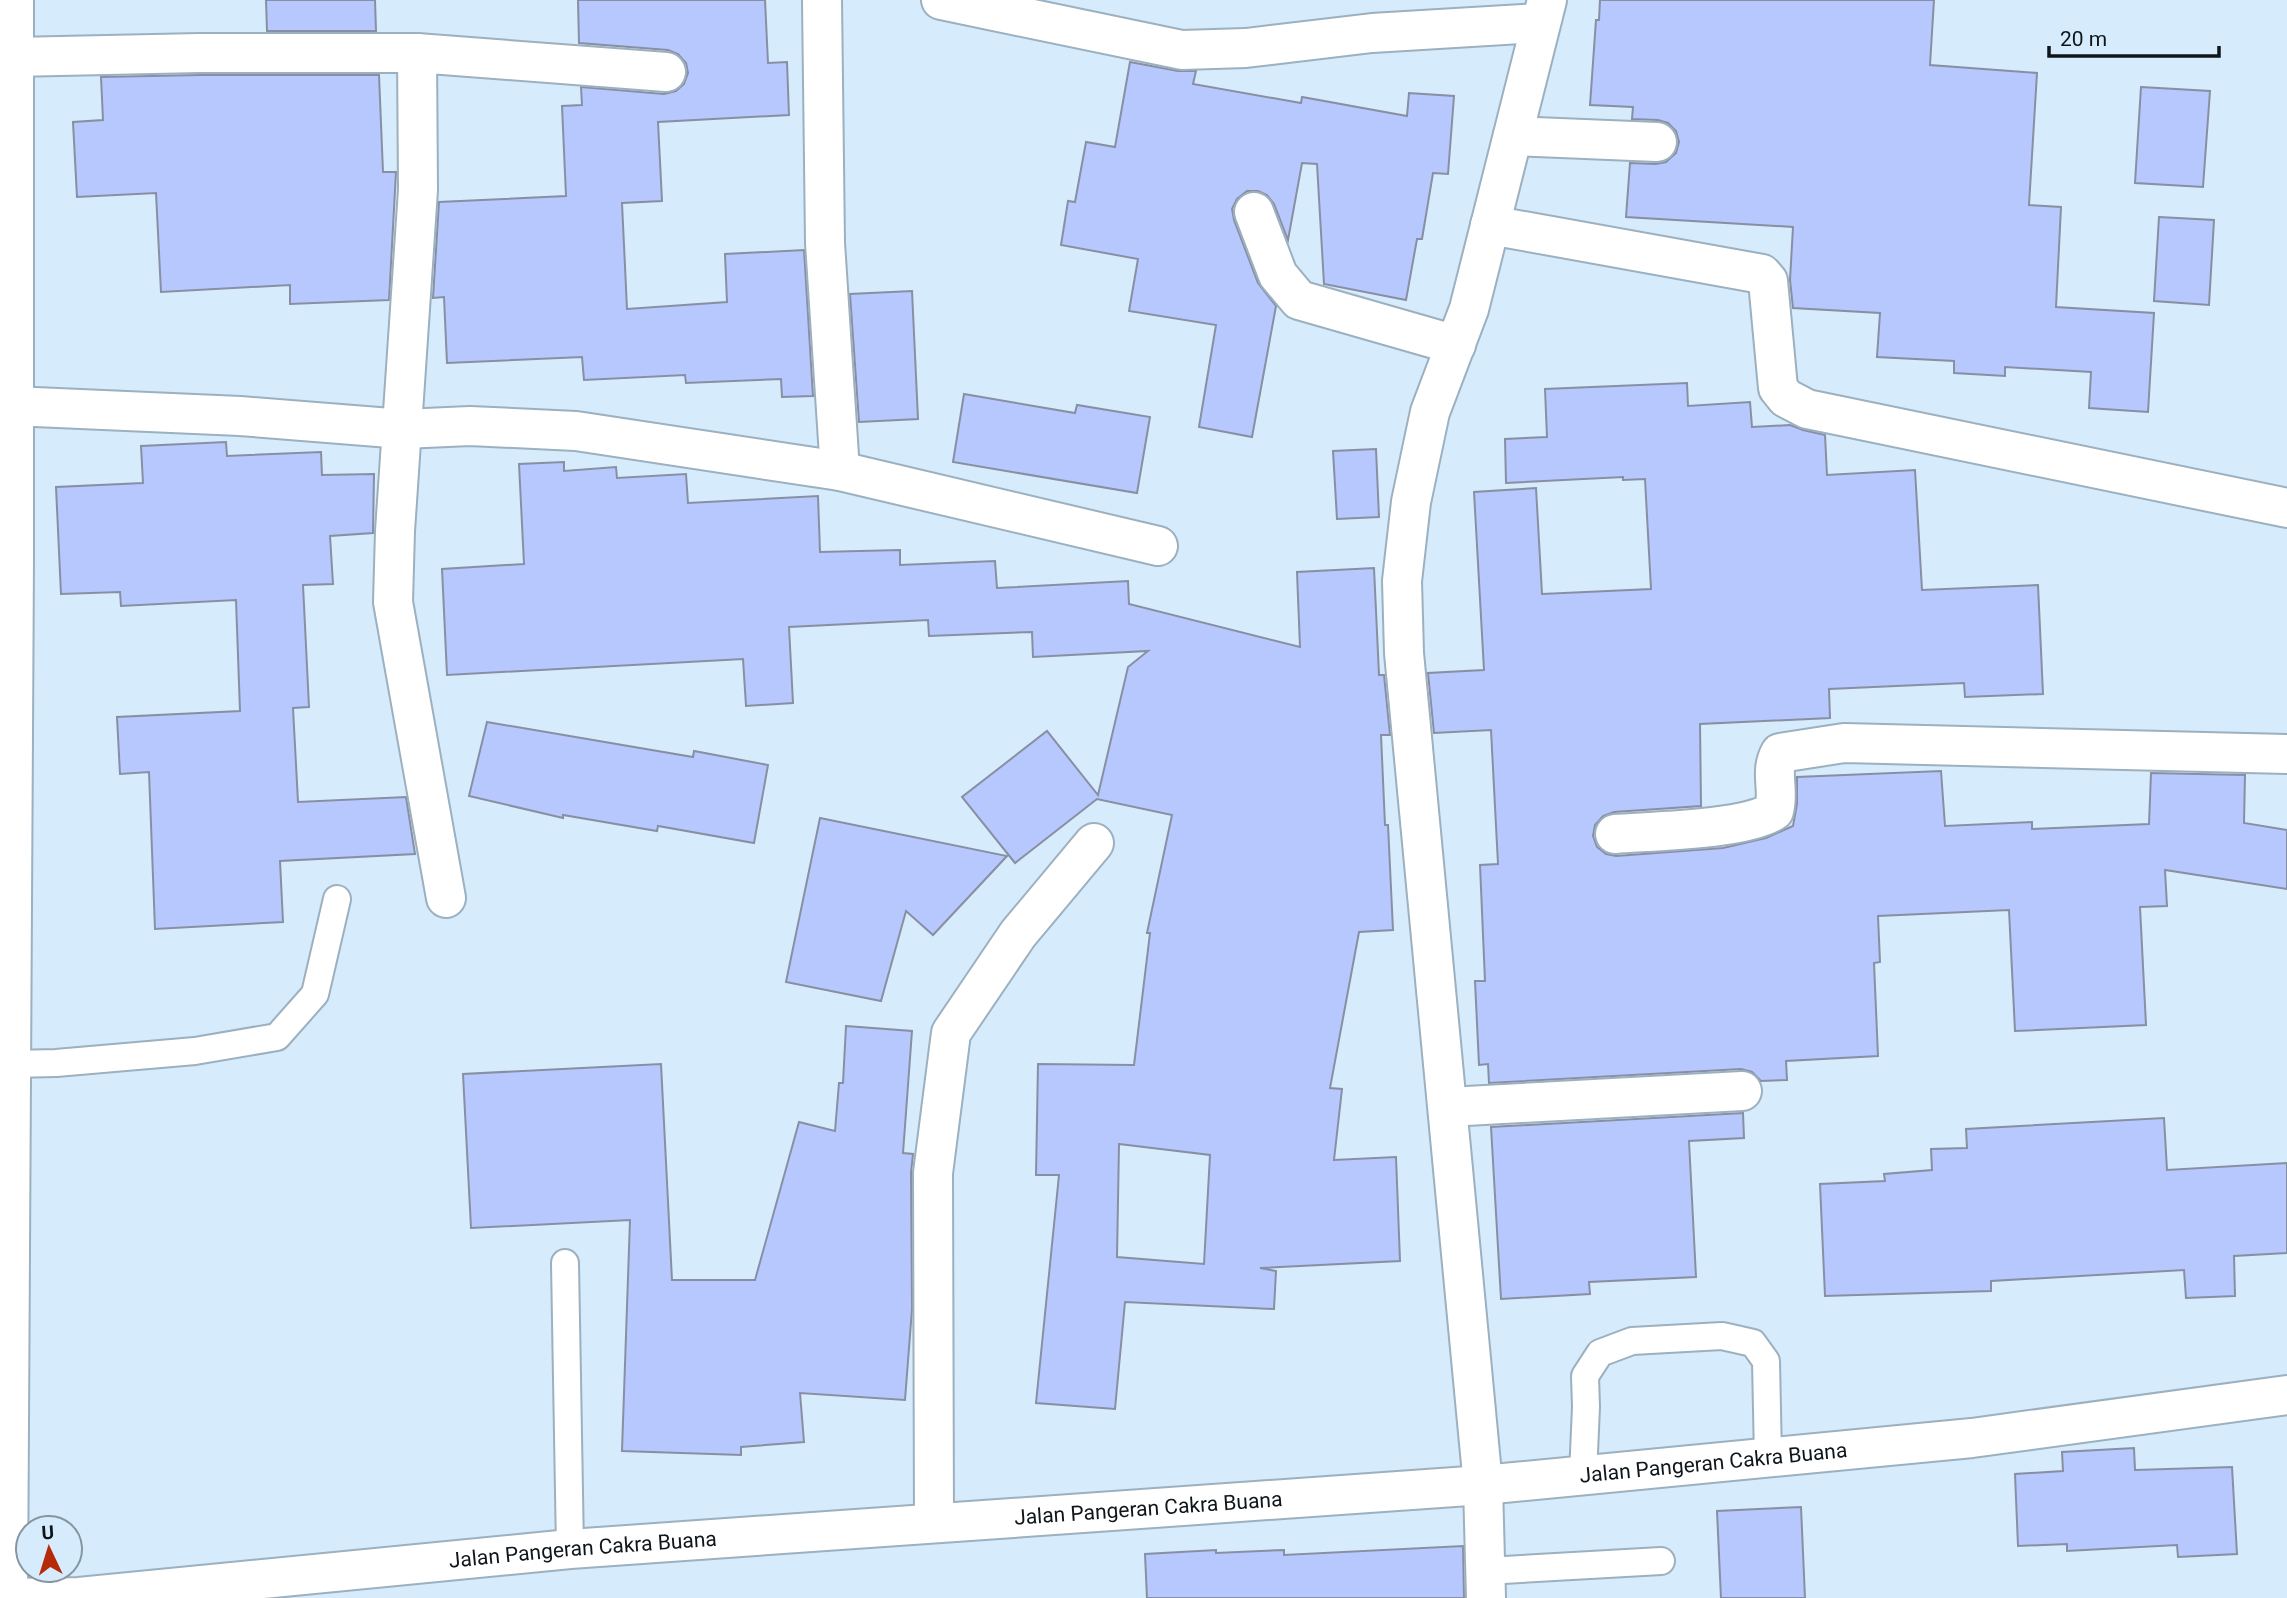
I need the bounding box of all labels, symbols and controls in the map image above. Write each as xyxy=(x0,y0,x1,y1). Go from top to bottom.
scale bar xyxy=(2049,14,2219,58)
text: 20 m xyxy=(2060,27,2107,51)
street label: Jalan Pangeran Cakra Buana xyxy=(1578,1438,1848,1488)
street label: Jalan Pangeran Cakra Buana xyxy=(1013,1487,1283,1530)
north arrow xyxy=(14,1514,84,1584)
text: U xyxy=(41,1521,55,1544)
street label: Jalan Pangeran Cakra Buana xyxy=(448,1527,718,1573)

